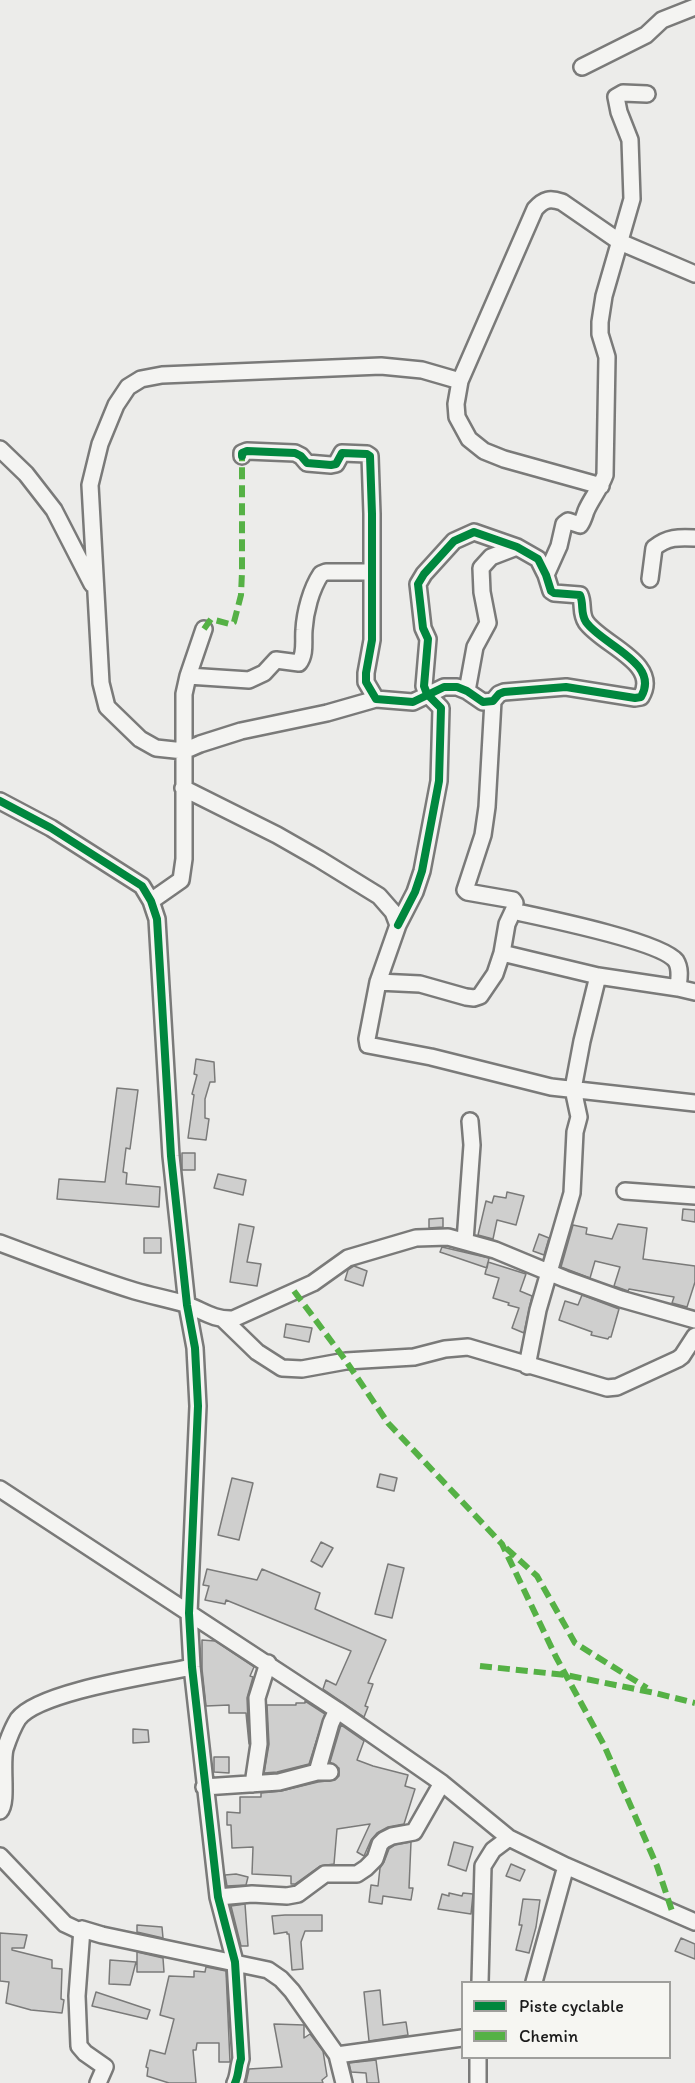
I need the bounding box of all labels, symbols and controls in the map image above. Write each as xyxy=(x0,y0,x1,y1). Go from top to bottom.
legend xyxy=(461,1981,671,2059)
text: Piste cyclable xyxy=(519,1995,624,2017)
text: Chemin xyxy=(519,2025,578,2047)

